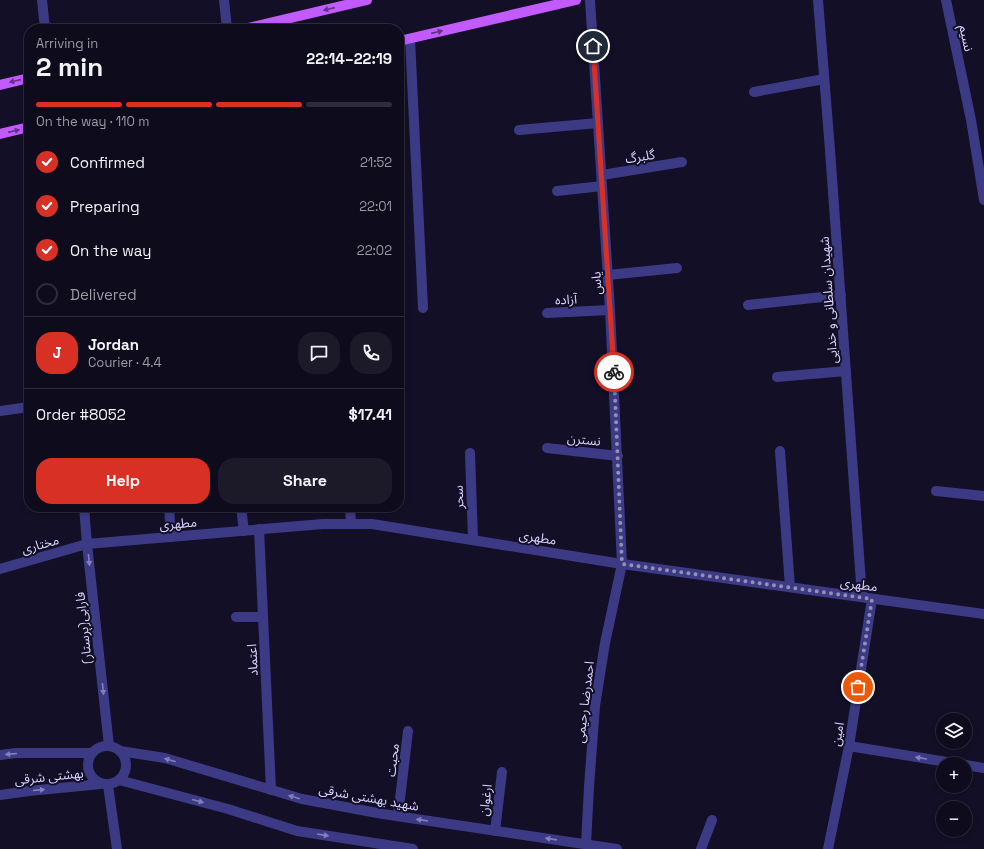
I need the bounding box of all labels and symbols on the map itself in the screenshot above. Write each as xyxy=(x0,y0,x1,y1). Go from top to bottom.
one-way arrow xyxy=(323,6,335,12)
street label: نسیم xyxy=(953,23,978,53)
one-way arrow xyxy=(431,29,443,35)
pin xyxy=(576,29,610,63)
one-way arrow xyxy=(8,79,21,85)
one-way arrow xyxy=(8,127,21,133)
street label: گلبرگ xyxy=(624,146,657,167)
street label: شهیدان سلطانی و خدایی xyxy=(816,236,841,364)
street label: یاس xyxy=(587,271,606,295)
street label: آزاده xyxy=(555,290,579,309)
courier xyxy=(594,352,634,392)
street label: نسترن xyxy=(566,429,601,450)
street label: سحر xyxy=(450,485,467,510)
street label: مطهری xyxy=(159,513,198,534)
street label: مطهری xyxy=(518,526,558,549)
street label: مختاری xyxy=(19,531,61,558)
one-way arrow xyxy=(86,554,92,566)
street label: مطهری xyxy=(839,573,879,596)
street label: (پرستار)فارابی xyxy=(71,591,97,665)
street label: اعتماد xyxy=(243,644,262,676)
street label: احمدرضا رحیمی xyxy=(571,660,598,744)
pin xyxy=(841,670,875,704)
one-way arrow xyxy=(100,683,106,695)
street label: امین xyxy=(827,721,848,748)
street label: محبت xyxy=(382,742,403,778)
one-way arrow xyxy=(5,751,17,757)
one-way arrow xyxy=(915,755,927,761)
one-way arrow xyxy=(163,757,175,763)
street label: بهشتی شرقی xyxy=(14,764,84,789)
street label: شهید بهشتی شرقی xyxy=(318,780,420,815)
street label: ارغوان xyxy=(475,783,496,817)
one-way arrow xyxy=(33,787,45,793)
one-way arrow xyxy=(288,794,300,800)
one-way arrow xyxy=(192,798,204,804)
one-way arrow xyxy=(416,817,428,823)
one-way arrow xyxy=(317,832,329,838)
one-way arrow xyxy=(545,836,557,842)

